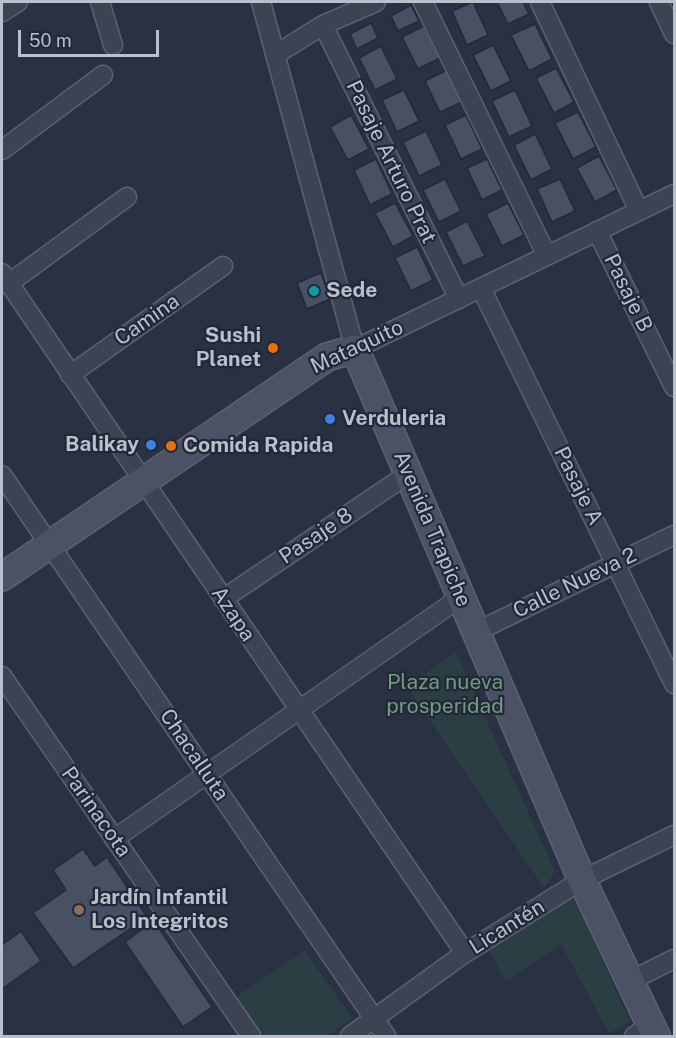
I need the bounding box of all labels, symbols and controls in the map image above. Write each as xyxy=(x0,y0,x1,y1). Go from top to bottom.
scale bar xyxy=(21,18,162,56)
text: 50 m xyxy=(29,30,72,51)
street label: Pasaje Arturo Prat xyxy=(341,76,441,248)
street label: Pasaje B xyxy=(598,250,658,336)
place label: Sede xyxy=(326,278,377,304)
marker: Sede xyxy=(307,284,321,298)
street label: Camina xyxy=(110,289,184,351)
street label: Mataquito xyxy=(307,315,407,379)
place label: Sushi Planet xyxy=(196,323,261,373)
marker: Sushi Planet xyxy=(266,341,280,355)
place label: Verduleria xyxy=(342,406,446,432)
marker: Verduleria xyxy=(323,412,337,426)
place label: Balikay xyxy=(65,432,139,458)
place label: Comida Rapida xyxy=(183,433,333,459)
marker: Balikay xyxy=(144,438,158,452)
marker: Comida Rapida xyxy=(164,439,178,453)
street label: Pasaje A xyxy=(548,443,608,529)
street label: Avenida Trapiche xyxy=(388,447,476,611)
street label: Pasaje 8 xyxy=(275,502,357,570)
street label: Calle Nueva 2 xyxy=(509,542,641,624)
street label: Azapa xyxy=(206,582,260,646)
park label: Plaza nueva prosperidad xyxy=(386,670,504,720)
street label: Chacalluta xyxy=(154,704,234,806)
street label: Parinacota xyxy=(56,762,136,862)
place label: Jardín Infantil Los Integritos xyxy=(91,885,229,935)
street label: Licantén xyxy=(465,894,549,960)
marker: Jardín Infantil Los Integritos xyxy=(72,903,86,917)

